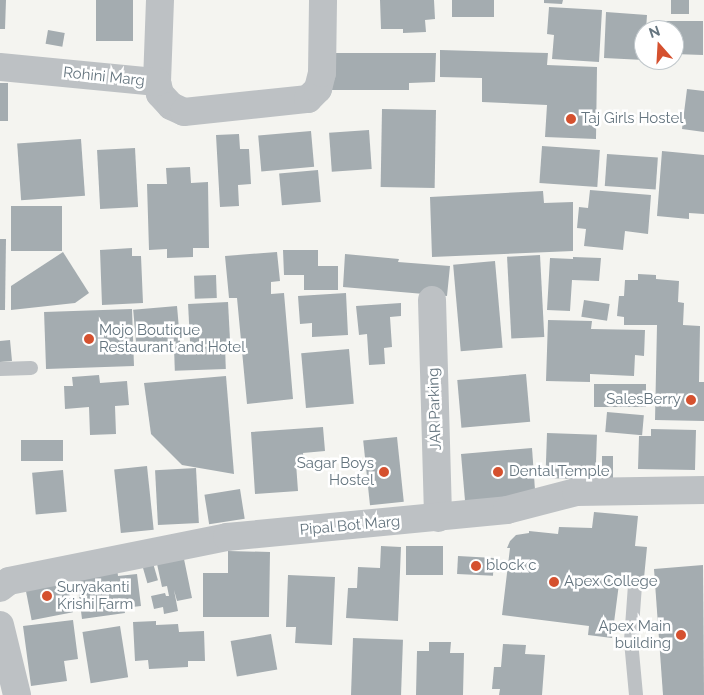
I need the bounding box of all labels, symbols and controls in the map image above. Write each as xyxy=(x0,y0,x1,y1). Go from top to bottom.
north arrow xyxy=(634,20,684,70)
text: N xyxy=(647,22,662,41)
street label: Rohini Marg xyxy=(62,64,146,90)
place label: Taj Girls Hostel xyxy=(581,110,683,128)
marker: Taj Girls Hostel xyxy=(565,113,577,125)
place label: Mojo Boutique Restaurant and Hotel xyxy=(99,321,245,356)
marker: Mojo Boutique Restaurant and Hotel xyxy=(83,333,95,345)
street label: JAR Parking xyxy=(425,367,445,451)
place label: SalesBerry xyxy=(606,391,681,409)
marker: SalesBerry xyxy=(685,394,697,406)
place label: Sagar Boys Hostel xyxy=(296,454,374,489)
place label: Dental Temple xyxy=(509,463,611,481)
marker: Dental Temple xyxy=(491,465,505,479)
marker: Sagar Boys Hostel xyxy=(378,466,390,478)
street label: Pipal Bot Marg xyxy=(299,513,401,539)
place label: block c xyxy=(486,557,537,575)
marker: block c xyxy=(470,560,482,572)
place label: Apex College xyxy=(564,573,658,591)
marker: Apex College xyxy=(548,576,560,588)
place label: Suryakanti Krishi Farm xyxy=(57,578,133,613)
marker: Suryakanti Krishi Farm xyxy=(41,590,53,602)
place label: Apex Main building xyxy=(598,617,671,652)
marker: Apex Main building xyxy=(675,629,687,641)

